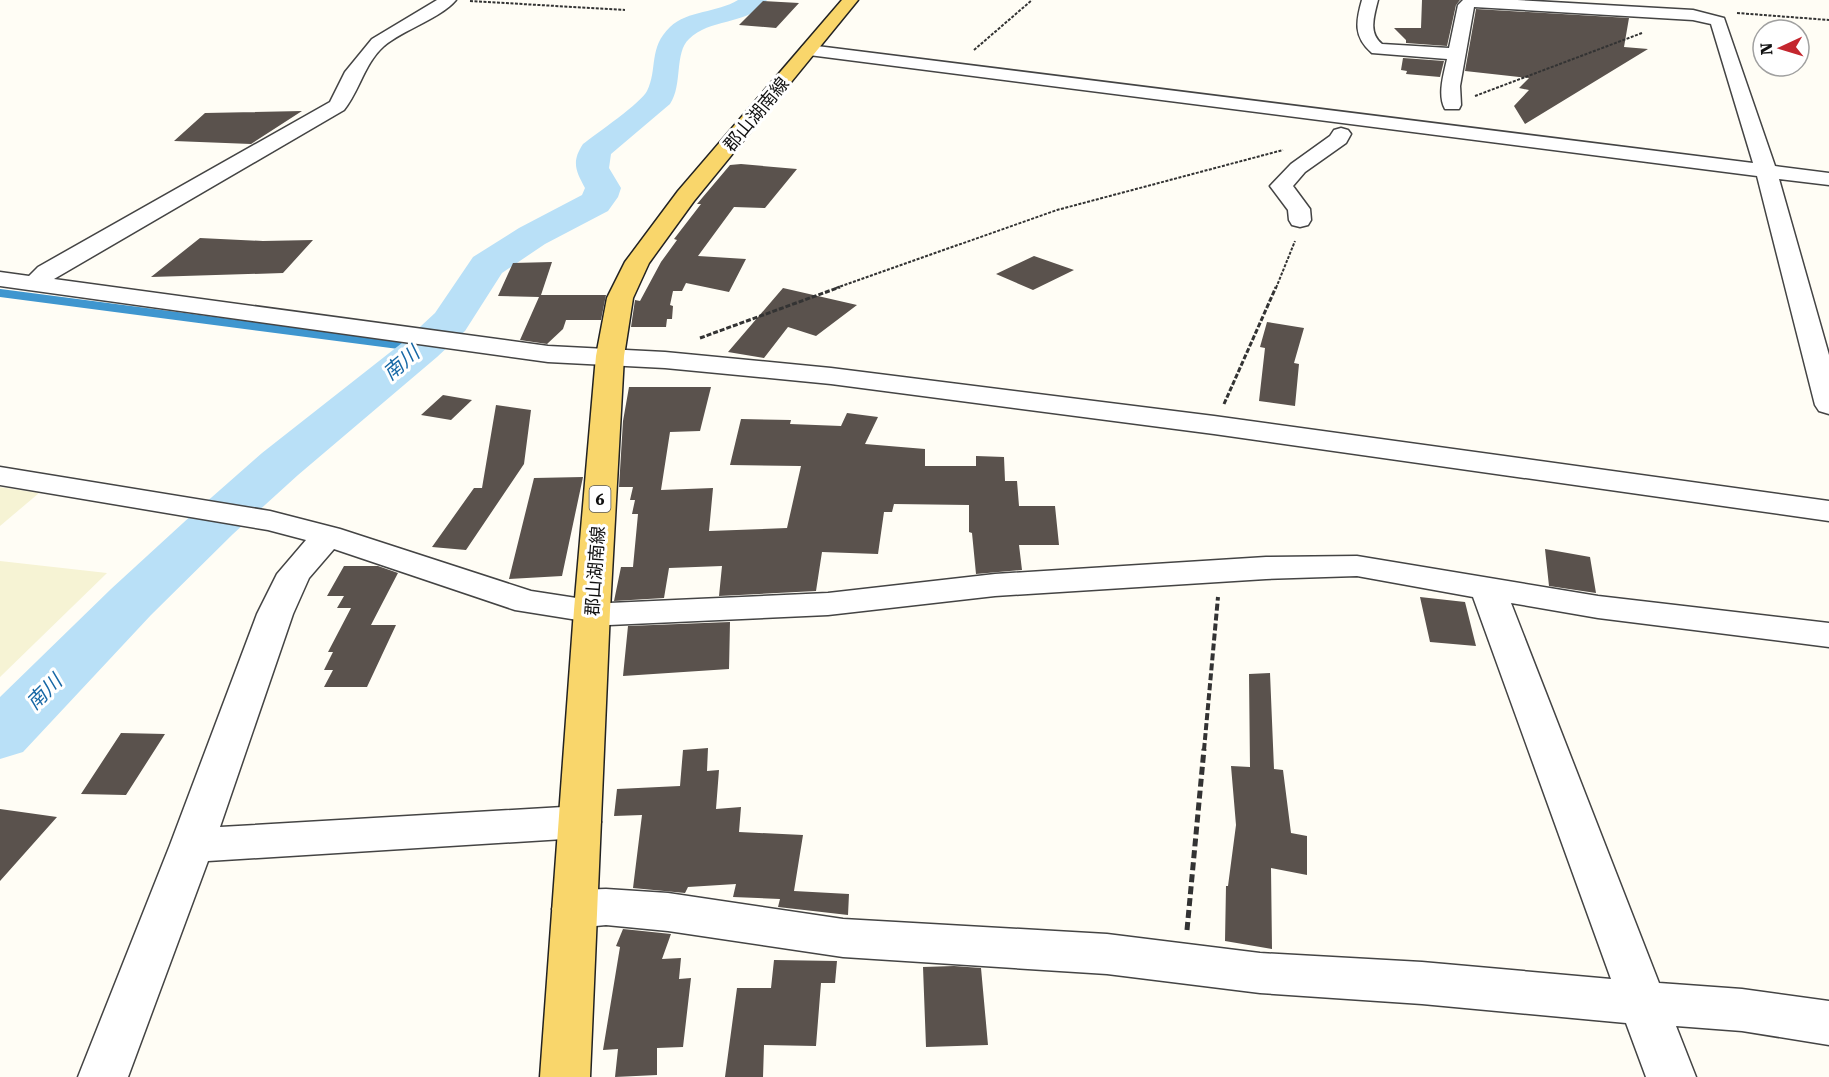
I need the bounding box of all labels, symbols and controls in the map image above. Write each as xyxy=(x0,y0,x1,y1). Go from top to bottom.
north arrow xyxy=(1751,18,1811,78)
text: N xyxy=(1757,42,1776,56)
street label: 郡山湖南線 xyxy=(719,73,793,155)
water label: 南川 xyxy=(378,340,426,385)
road number: 6 xyxy=(590,486,610,512)
street label: 郡山湖南線 xyxy=(581,525,609,617)
water label: 南川 xyxy=(21,668,68,715)

